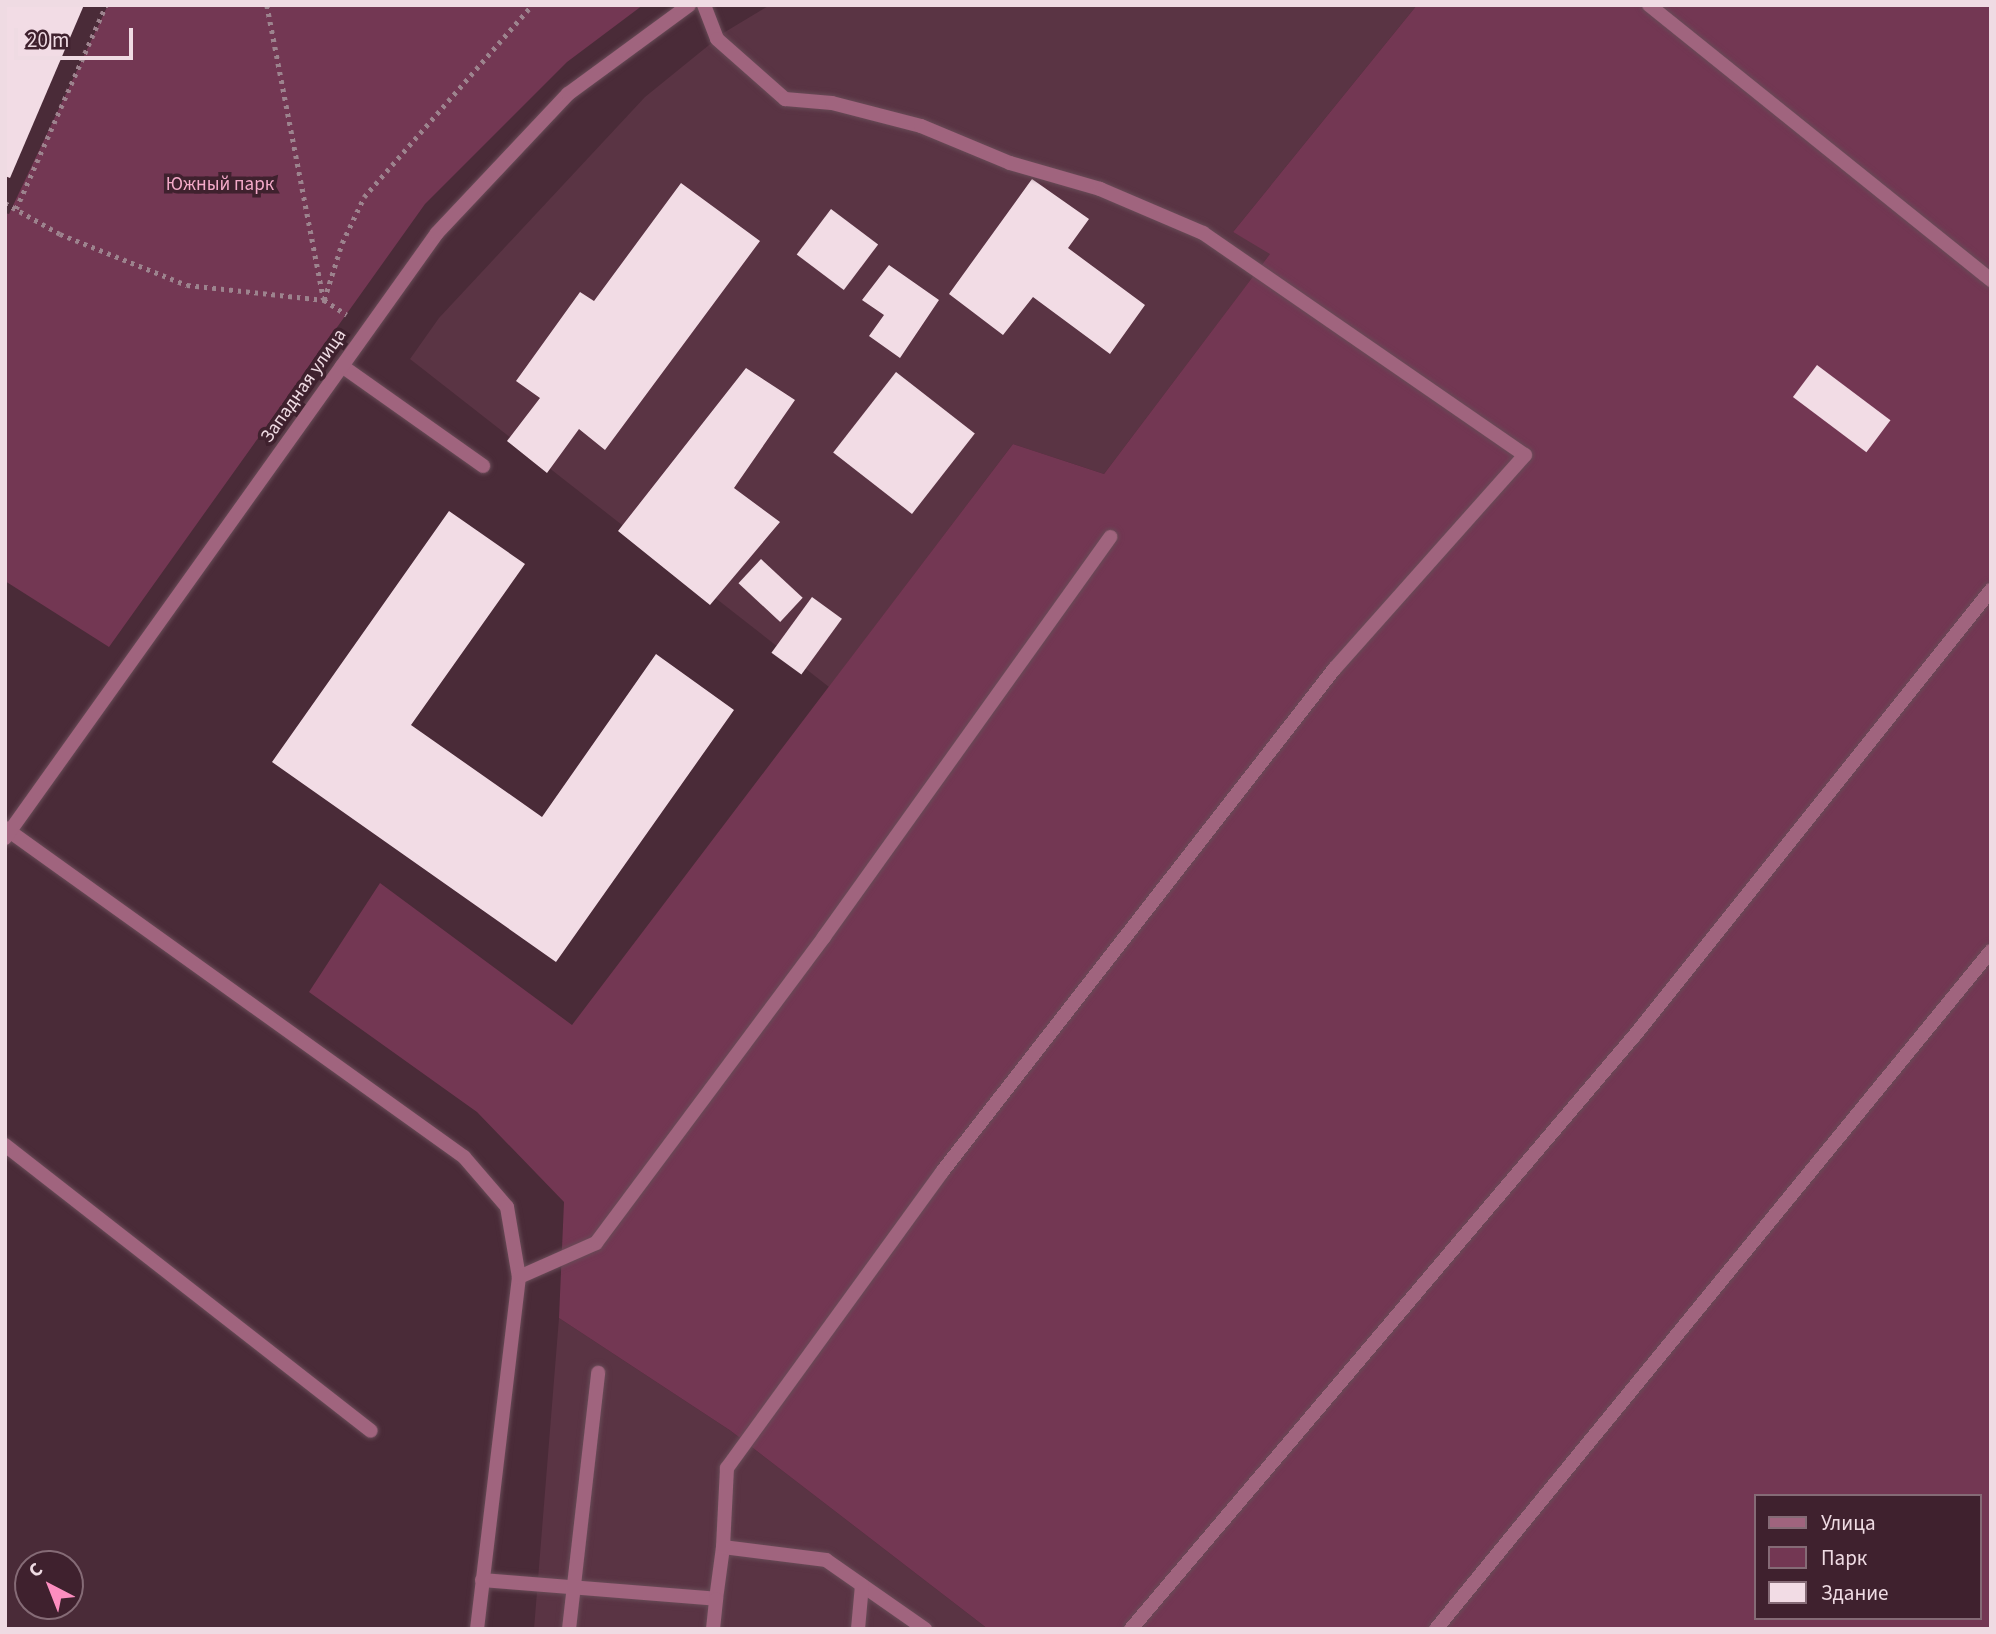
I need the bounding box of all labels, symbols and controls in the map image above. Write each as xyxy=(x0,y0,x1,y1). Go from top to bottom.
scale bar xyxy=(18,14,136,58)
text: 20 m xyxy=(27,25,69,55)
park label: Южный парк xyxy=(166,174,274,196)
street label: Западная улица xyxy=(256,325,352,447)
legend xyxy=(1755,1494,1982,1620)
text: Улица xyxy=(1821,1508,1876,1538)
text: Парк xyxy=(1821,1543,1867,1573)
north arrow xyxy=(14,1550,84,1620)
text: С xyxy=(23,1557,49,1584)
text: Здание xyxy=(1821,1578,1889,1608)

